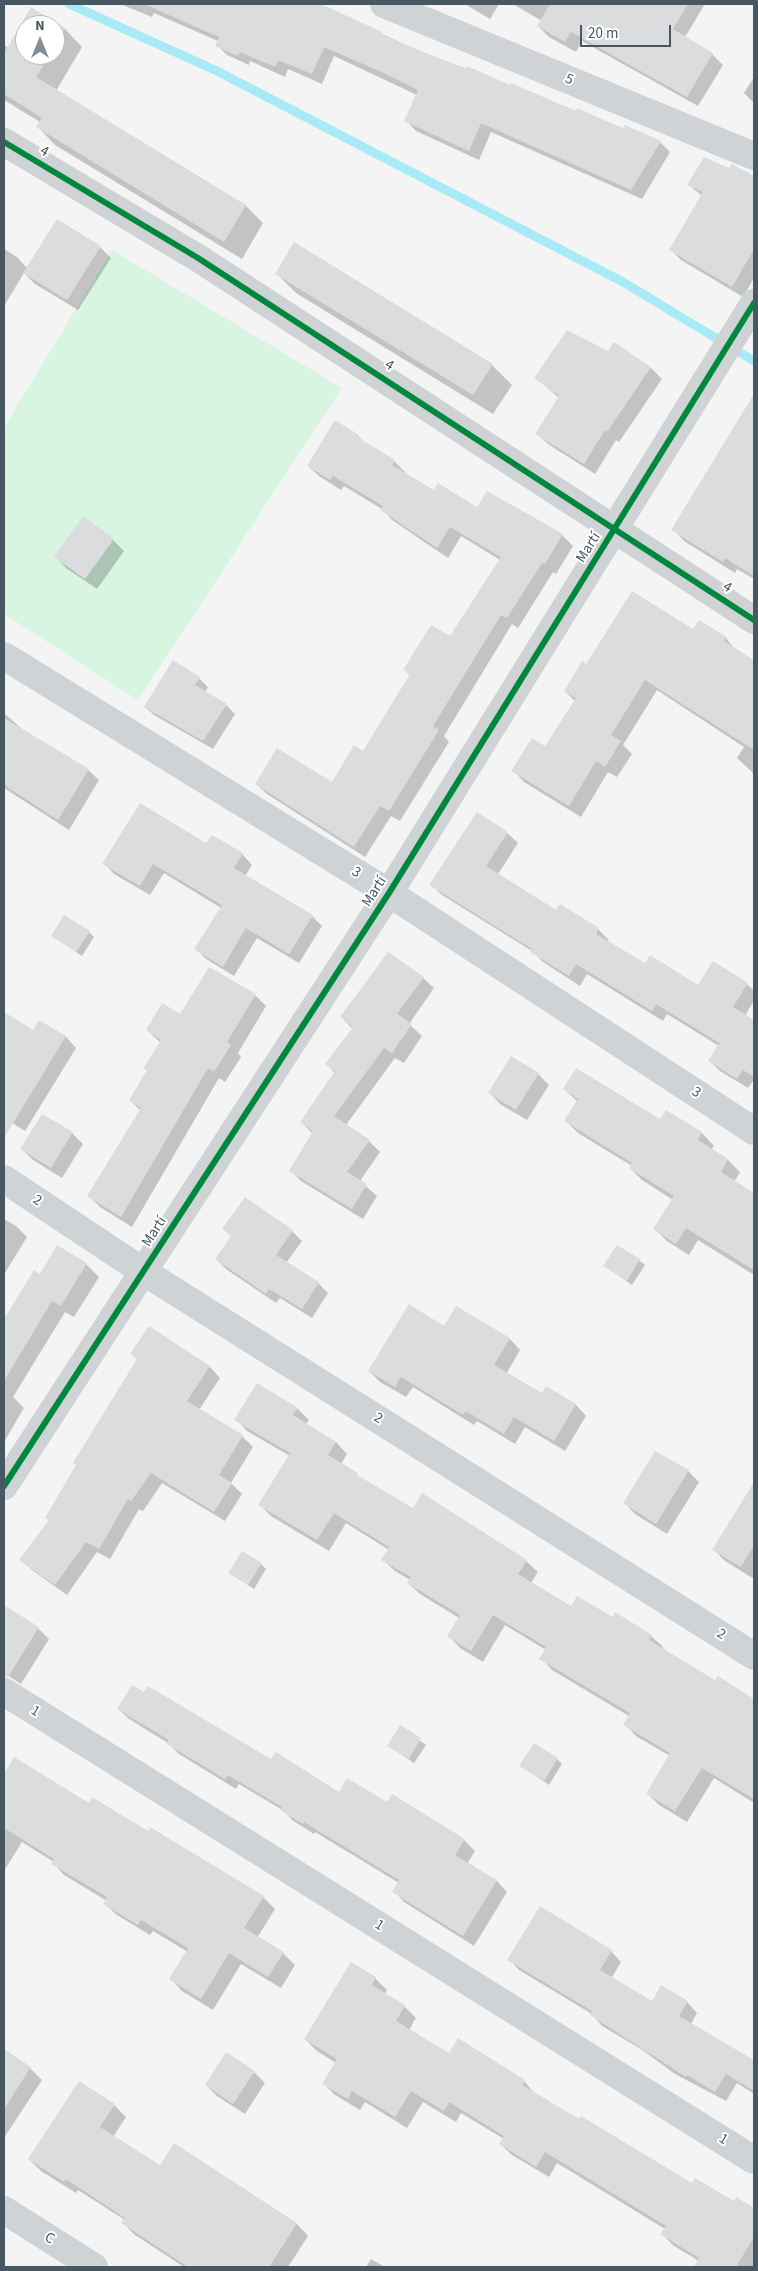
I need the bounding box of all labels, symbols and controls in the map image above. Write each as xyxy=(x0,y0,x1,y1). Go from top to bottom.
north arrow xyxy=(15,15,65,65)
scale bar xyxy=(583,15,674,47)
text: N xyxy=(35,16,45,36)
text: 20 m xyxy=(588,23,618,44)
street label: 5 xyxy=(562,70,576,90)
street label: 4 xyxy=(36,142,52,162)
street label: 4 xyxy=(381,356,397,376)
street label: Martí xyxy=(573,529,605,567)
street label: 4 xyxy=(719,578,735,598)
street label: 3 xyxy=(348,863,364,883)
street label: Martí xyxy=(359,873,391,911)
street label: 3 xyxy=(688,1083,704,1103)
street label: 2 xyxy=(29,1191,45,1211)
street label: Martí xyxy=(139,1213,171,1251)
street label: 2 xyxy=(370,1409,386,1429)
street label: 2 xyxy=(713,1625,729,1645)
street label: 1 xyxy=(27,1702,43,1722)
street label: 1 xyxy=(371,1916,387,1936)
street label: 1 xyxy=(715,2130,731,2150)
street label: C xyxy=(41,2229,57,2249)

